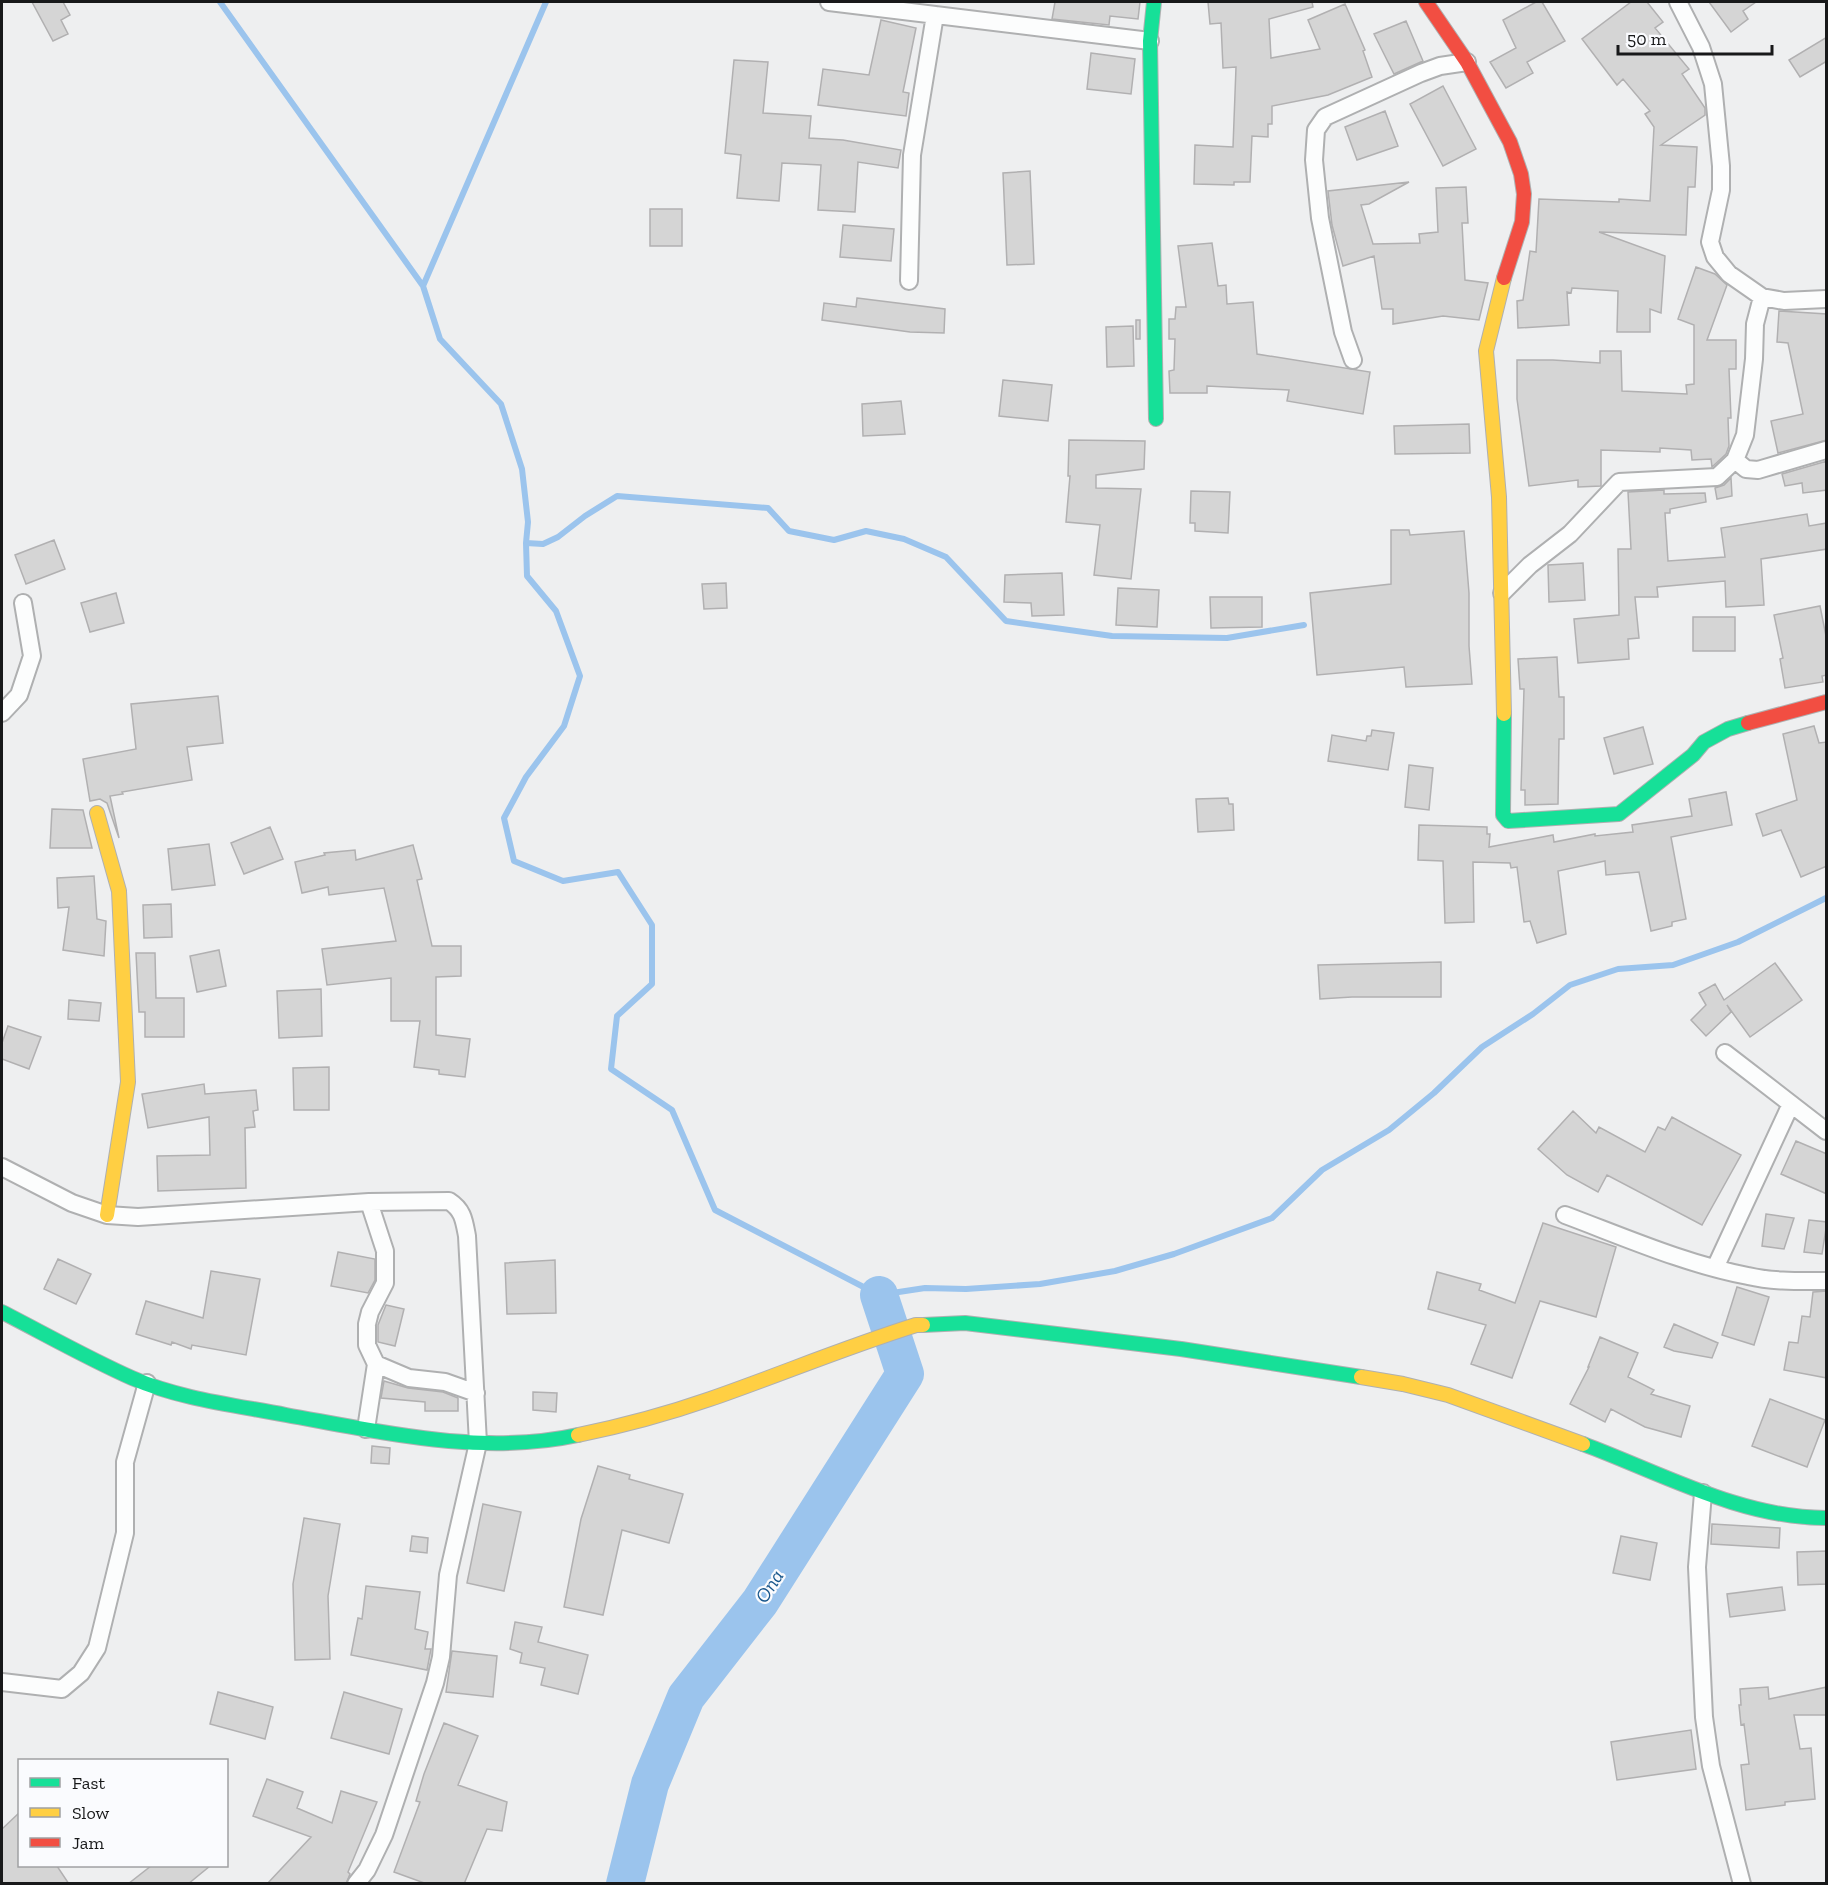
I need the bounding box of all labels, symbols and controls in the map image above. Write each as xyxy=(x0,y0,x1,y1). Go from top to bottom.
scale bar xyxy=(1618,18,1772,56)
text: 50 m xyxy=(1627,28,1667,50)
water label: Ona xyxy=(749,1565,789,1607)
legend xyxy=(18,1759,228,1867)
text: Fast xyxy=(72,1772,105,1794)
text: Slow xyxy=(72,1802,109,1824)
text: Jam xyxy=(72,1832,104,1854)

